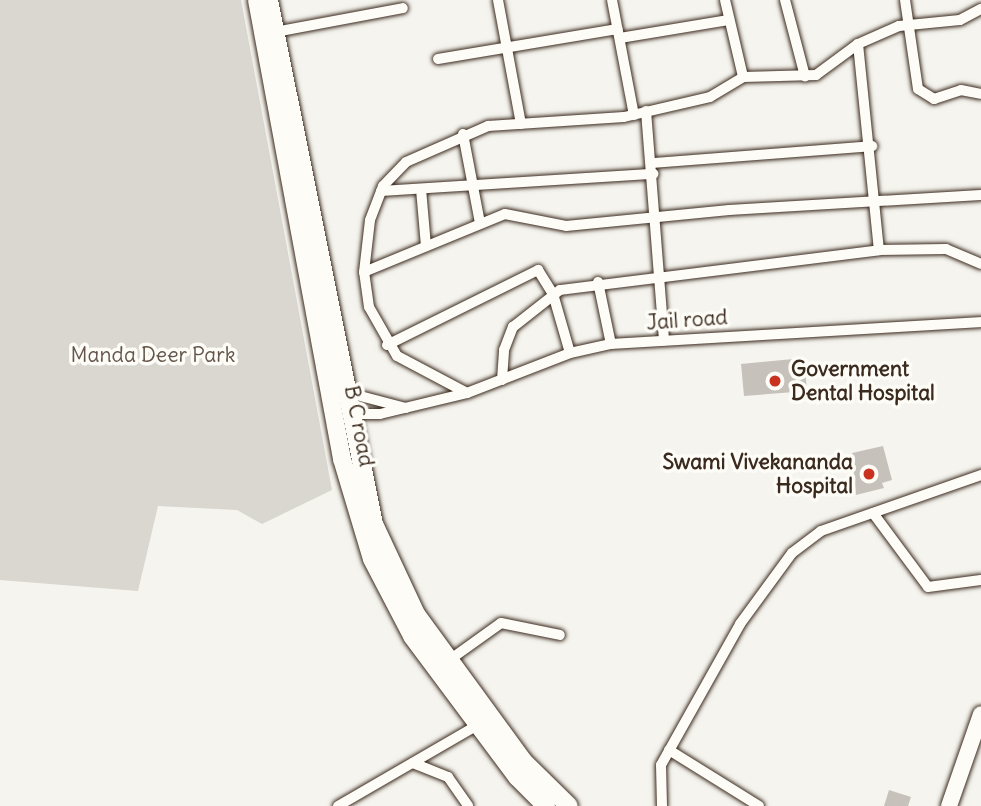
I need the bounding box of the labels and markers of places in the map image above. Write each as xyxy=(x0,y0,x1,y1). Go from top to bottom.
place label: Government Dental Hospital xyxy=(791,356,935,406)
marker: Government Dental Hospital xyxy=(765,371,785,391)
place label: Swami Vivekananda Hospital xyxy=(662,449,853,499)
marker: Swami Vivekananda Hospital xyxy=(859,464,879,484)

